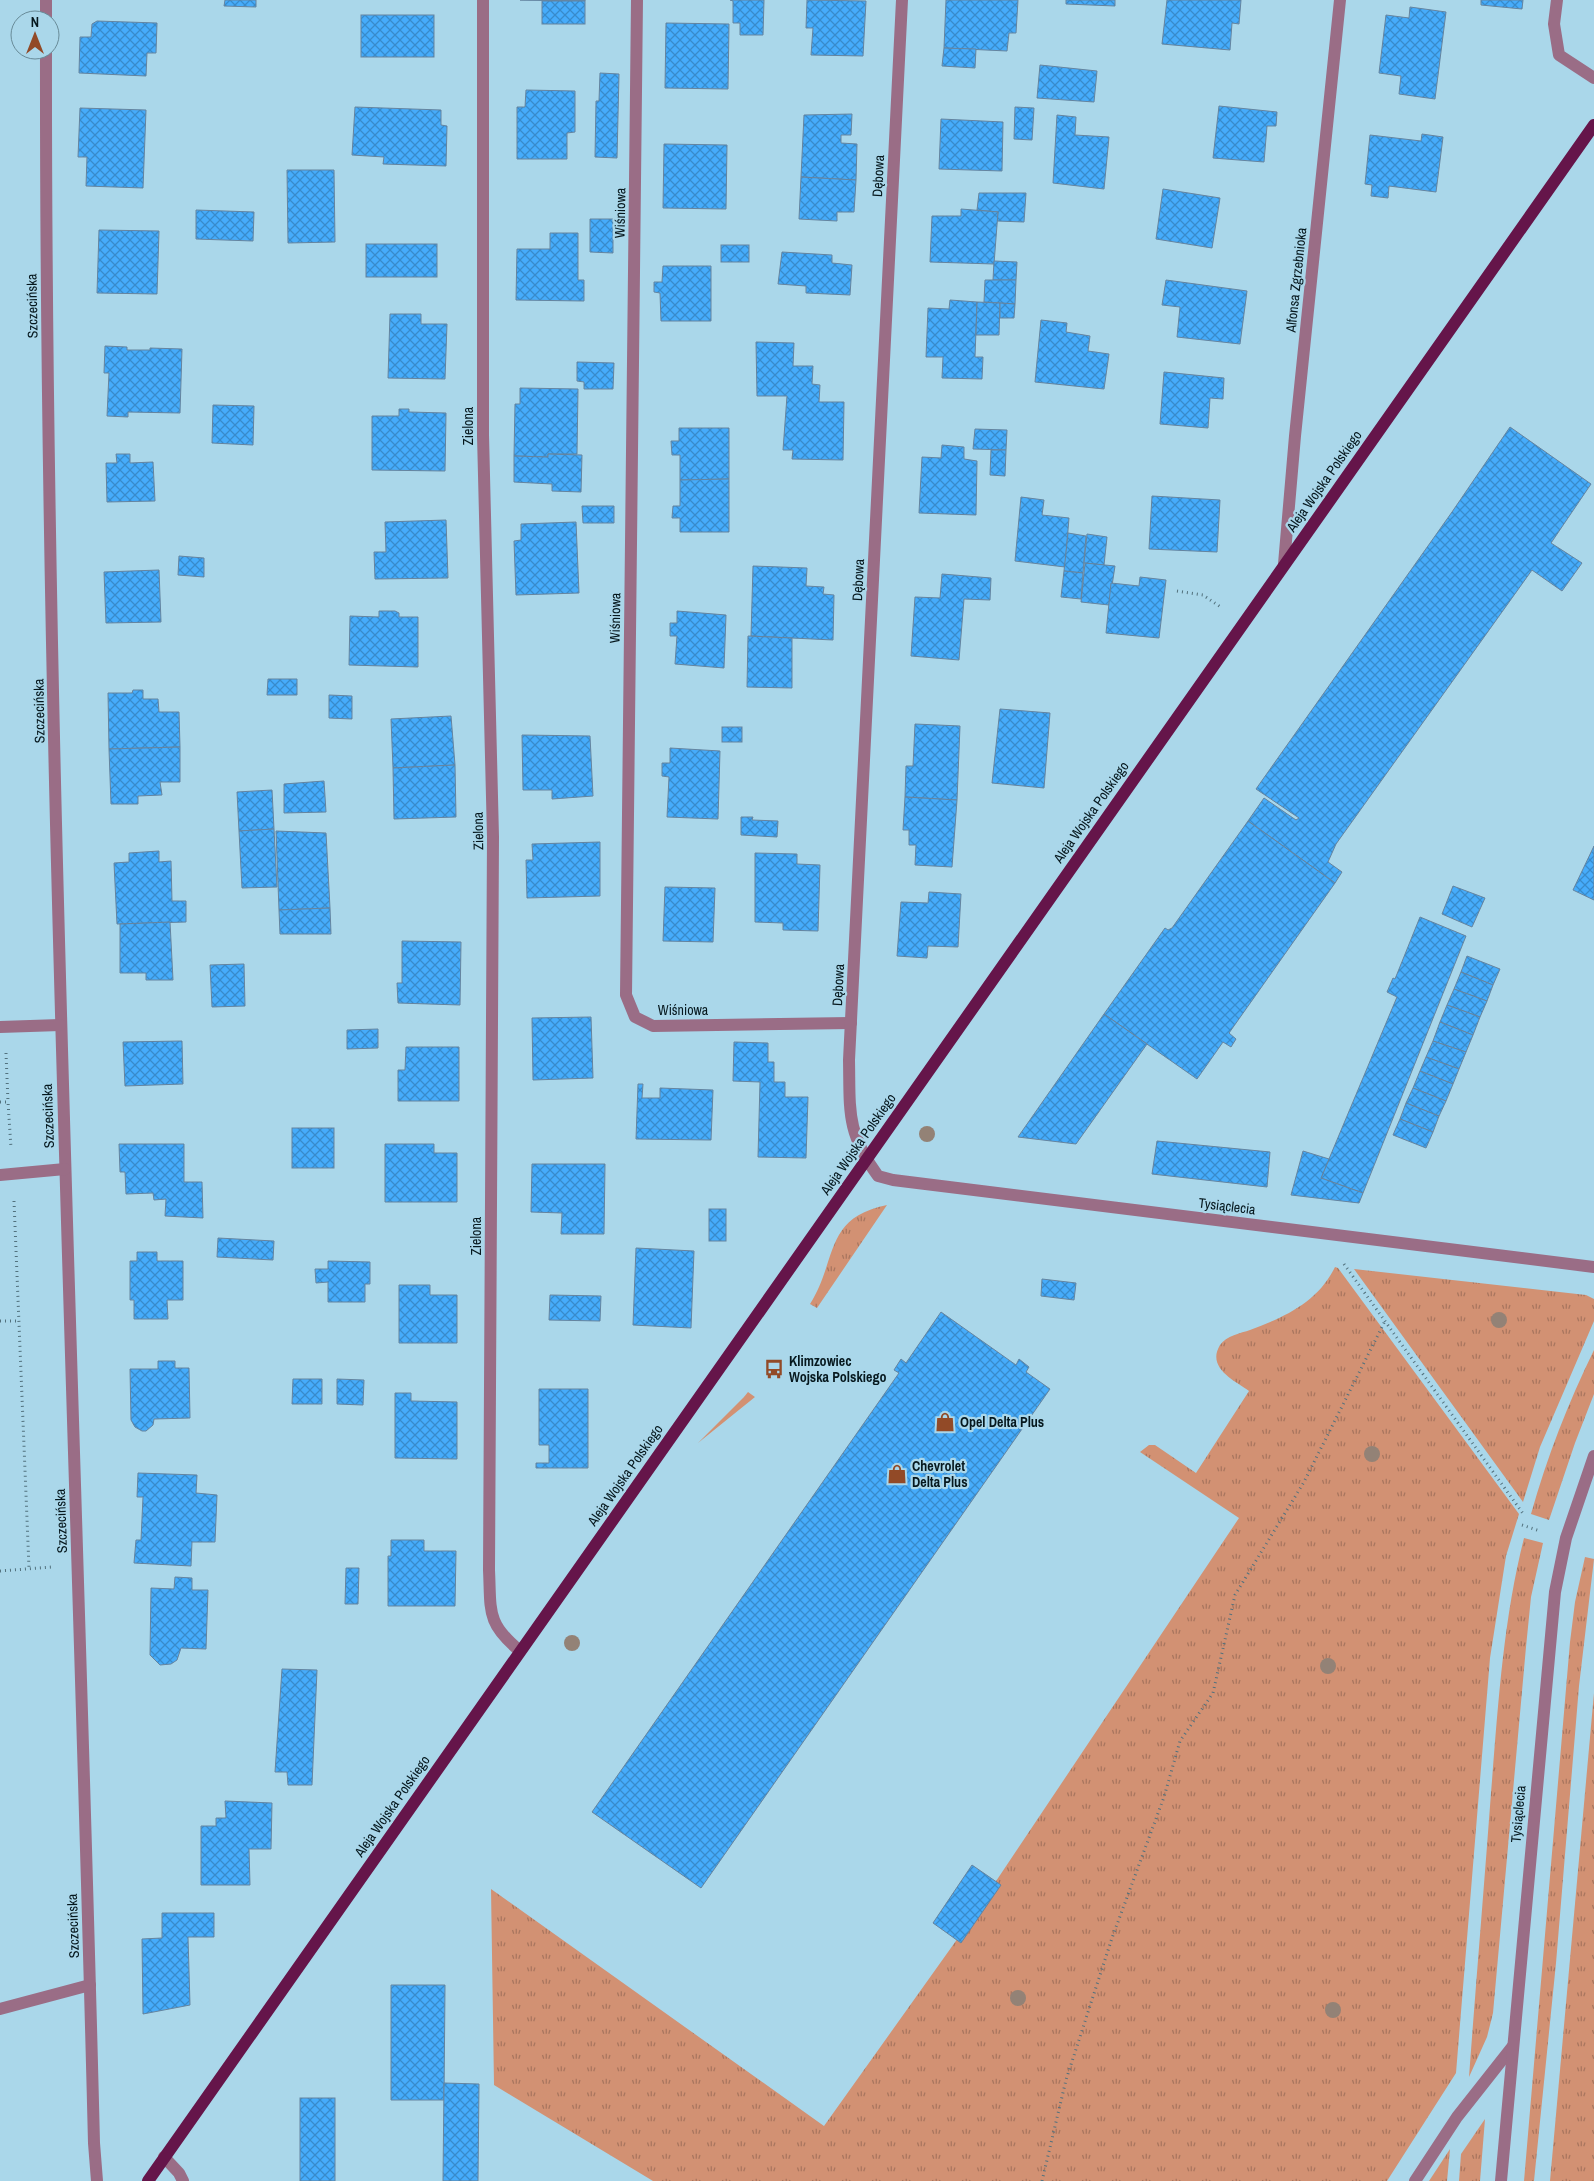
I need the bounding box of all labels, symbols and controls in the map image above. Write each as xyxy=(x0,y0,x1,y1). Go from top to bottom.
north arrow xyxy=(10,10,60,60)
text: N xyxy=(31,13,39,31)
street label: Dębowa xyxy=(868,154,888,198)
street label: Wiśniowa xyxy=(611,187,629,238)
street label: Alfonsa Zgrzebnioka xyxy=(1281,226,1311,334)
street label: Szczecińska xyxy=(22,273,42,338)
street label: Zielona xyxy=(459,406,477,445)
street label: Aleja Wojska Polskiego xyxy=(1282,427,1366,536)
street label: Dębowa xyxy=(848,558,868,602)
street label: Wiśniowa xyxy=(606,592,624,643)
street label: Szczecińska xyxy=(29,678,49,743)
street label: Aleja Wojska Polskiego xyxy=(1049,758,1133,867)
street label: Zielona xyxy=(469,811,487,850)
street label: Dębowa xyxy=(828,963,848,1007)
street label: Wiśniowa xyxy=(658,1001,709,1019)
street label: Szczecińska xyxy=(38,1083,58,1149)
street label: Aleja Wojska Polskiego xyxy=(816,1090,900,1199)
street label: Tysiąclecia xyxy=(1197,1194,1257,1219)
street label: Zielona xyxy=(467,1216,485,1255)
place label: Klimzowiec Wojska Polskiego xyxy=(789,1352,886,1386)
bus stop icon: Klimzowiec Wojska Polskiego xyxy=(763,1358,785,1380)
shop icon: Opel Delta Plus xyxy=(934,1411,956,1433)
place label: Opel Delta Plus xyxy=(960,1413,1044,1431)
street label: Aleja Wojska Polskiego xyxy=(583,1421,667,1530)
place label: Chevrolet Delta Plus xyxy=(912,1457,968,1491)
shop icon: Chevrolet Delta Plus xyxy=(886,1463,908,1485)
street label: Szczecińska xyxy=(51,1488,71,1554)
street label: Aleja Wojska Polskiego xyxy=(350,1752,434,1861)
street label: Tysiąclecia xyxy=(1507,1784,1530,1843)
street label: Szczecińska xyxy=(63,1893,83,1959)

